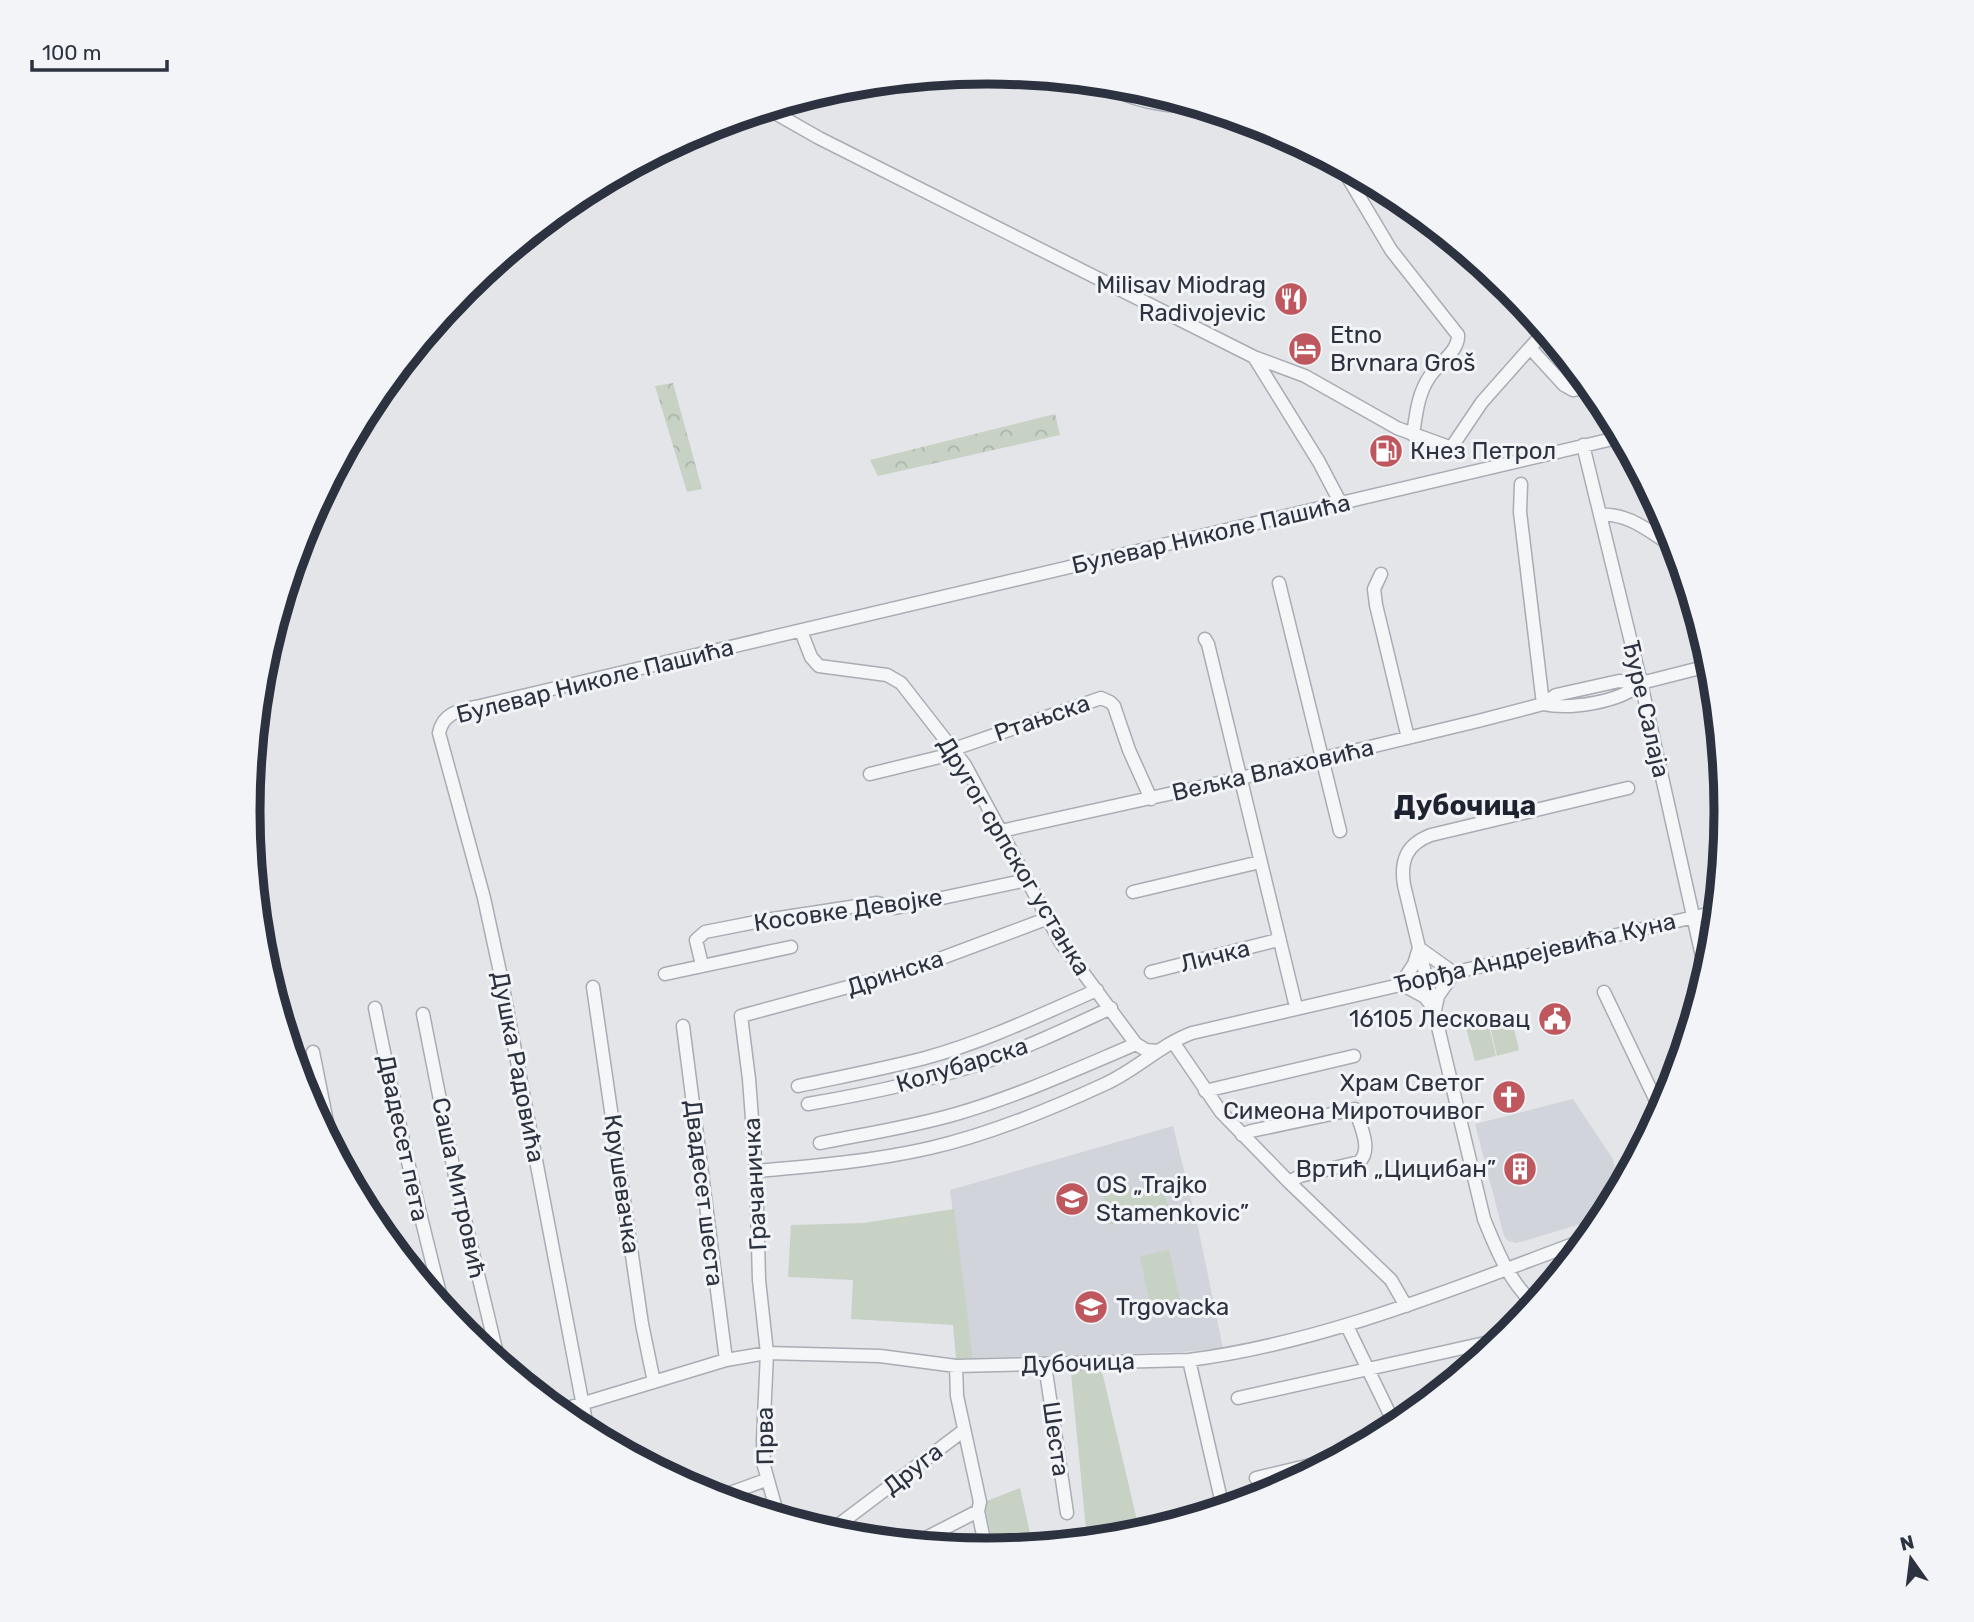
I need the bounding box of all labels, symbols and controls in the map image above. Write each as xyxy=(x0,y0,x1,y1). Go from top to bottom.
scale bar xyxy=(32,28,166,72)
text: 100 m xyxy=(42,40,101,65)
place label: Milisav Miodrag Radivojevic xyxy=(1096,271,1266,327)
restaurant icon: Milisav Miodrag Radivojevic xyxy=(1272,280,1310,318)
place label: Etno Brvnara Groš xyxy=(1330,321,1476,377)
hotel icon: Etno Brvnara Groš xyxy=(1286,330,1324,368)
fuel station icon: Кнез Петрол xyxy=(1367,432,1405,470)
place label: Кнез Петрол xyxy=(1410,437,1556,465)
street label: Булевар Николе Пашића xyxy=(1069,488,1353,580)
street label: Булевар Николе Пашића xyxy=(453,633,737,729)
street label: Ђуре Салаја xyxy=(1617,638,1675,780)
street label: Ртањска xyxy=(990,689,1094,747)
street label: Другог српског устанка xyxy=(932,732,1096,980)
street label: Вељка Влаховића xyxy=(1169,733,1377,807)
district label: Дубочица xyxy=(1394,789,1536,822)
street label: Косовке Девојке xyxy=(752,883,944,937)
street label: Ђорђа Андрејевића Куна xyxy=(1391,907,1679,999)
street label: Личка xyxy=(1177,934,1253,978)
street label: Дринска xyxy=(843,944,947,1002)
street label: Душка Радовића xyxy=(486,969,550,1165)
public building icon: 16105 Лесковац xyxy=(1536,1000,1574,1038)
place label: 16105 Лесковац xyxy=(1349,1005,1530,1033)
street label: Колубарска xyxy=(893,1032,1031,1098)
street label: Двадесет пета xyxy=(372,1052,434,1224)
place label: Храм Светог Симеона Мироточивог xyxy=(1223,1069,1485,1125)
church icon: Храм Светог Симеона Мироточивог xyxy=(1490,1078,1528,1116)
street label: Саша Митровић xyxy=(426,1095,492,1281)
street label: Двадесет шеста xyxy=(679,1098,729,1288)
street label: Крушевачка xyxy=(598,1112,646,1256)
street label: Грачаничка xyxy=(738,1117,772,1251)
building icon: Вртић „Цицибан” xyxy=(1501,1150,1539,1188)
place label: Вртић „Цицибан” xyxy=(1296,1155,1496,1183)
place label: OS „Trajko Stamenkovic” xyxy=(1096,1171,1249,1227)
school or university icon: OS „Trajko Stamenkovic” xyxy=(1053,1180,1091,1218)
school or university icon: Trgovacka xyxy=(1072,1288,1110,1326)
place label: Trgovacka xyxy=(1116,1293,1229,1321)
street label: Дубочица xyxy=(1021,1347,1135,1379)
street label: Шеста xyxy=(1037,1400,1075,1478)
street label: Прва xyxy=(750,1407,780,1465)
street label: Друга xyxy=(878,1437,948,1501)
north arrow xyxy=(1876,1524,1946,1594)
text: N xyxy=(1898,1530,1916,1556)

